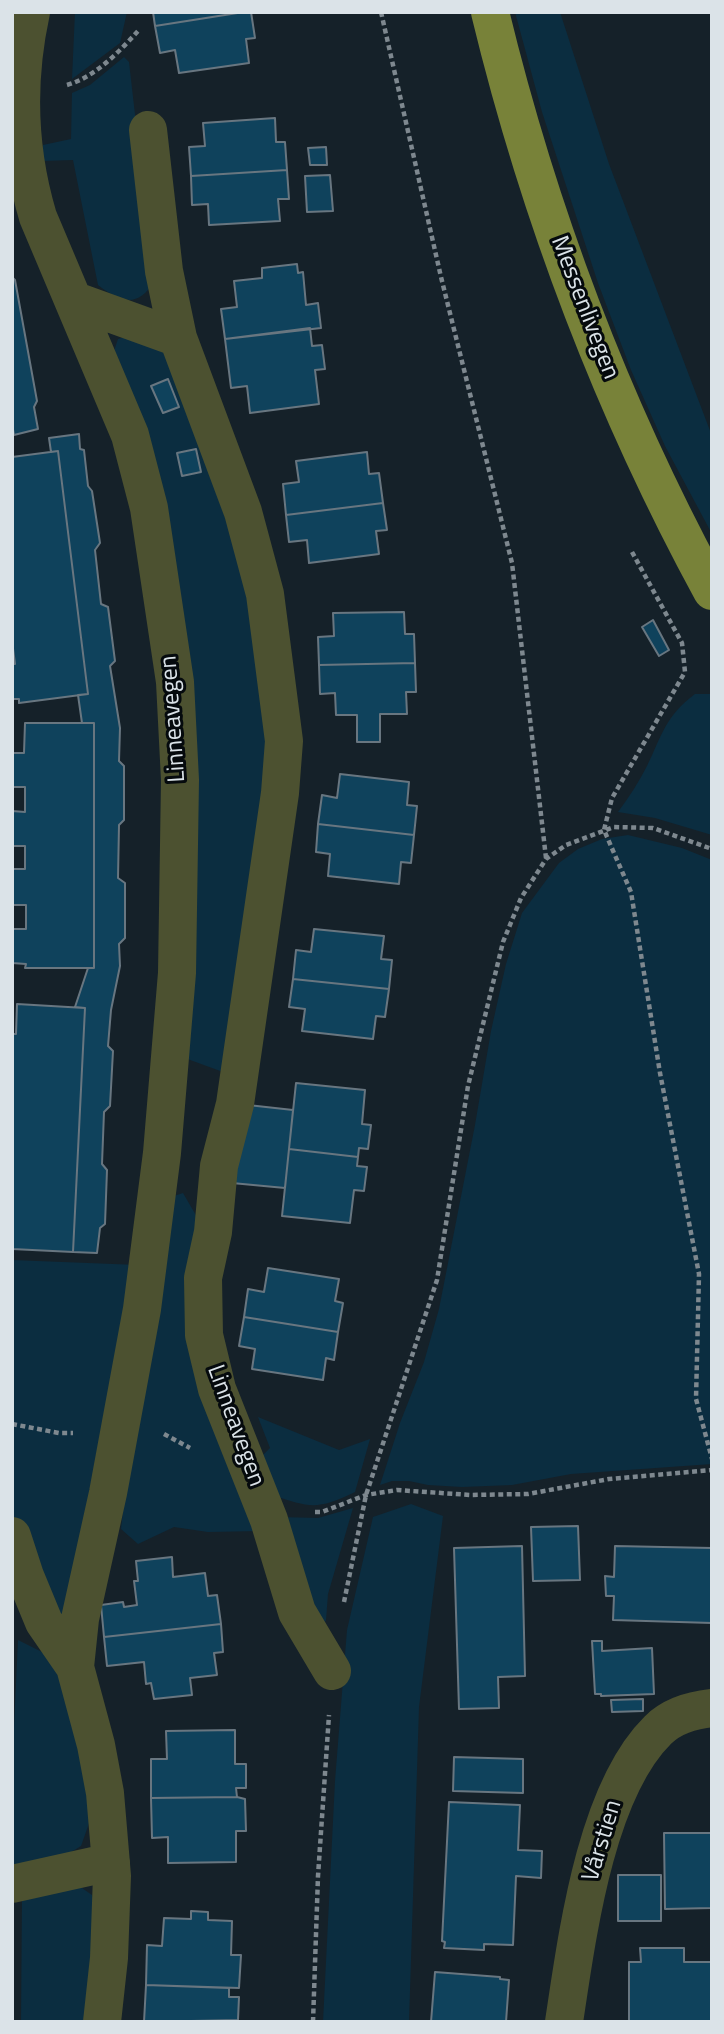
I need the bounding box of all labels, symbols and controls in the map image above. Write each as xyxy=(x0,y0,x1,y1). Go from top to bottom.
street label: Messenlivegen xyxy=(543,232,625,384)
street label: Linneavegen xyxy=(155,654,193,784)
street label: Linneavegen xyxy=(200,1361,270,1491)
street label: Vårstien xyxy=(577,1797,629,1885)

